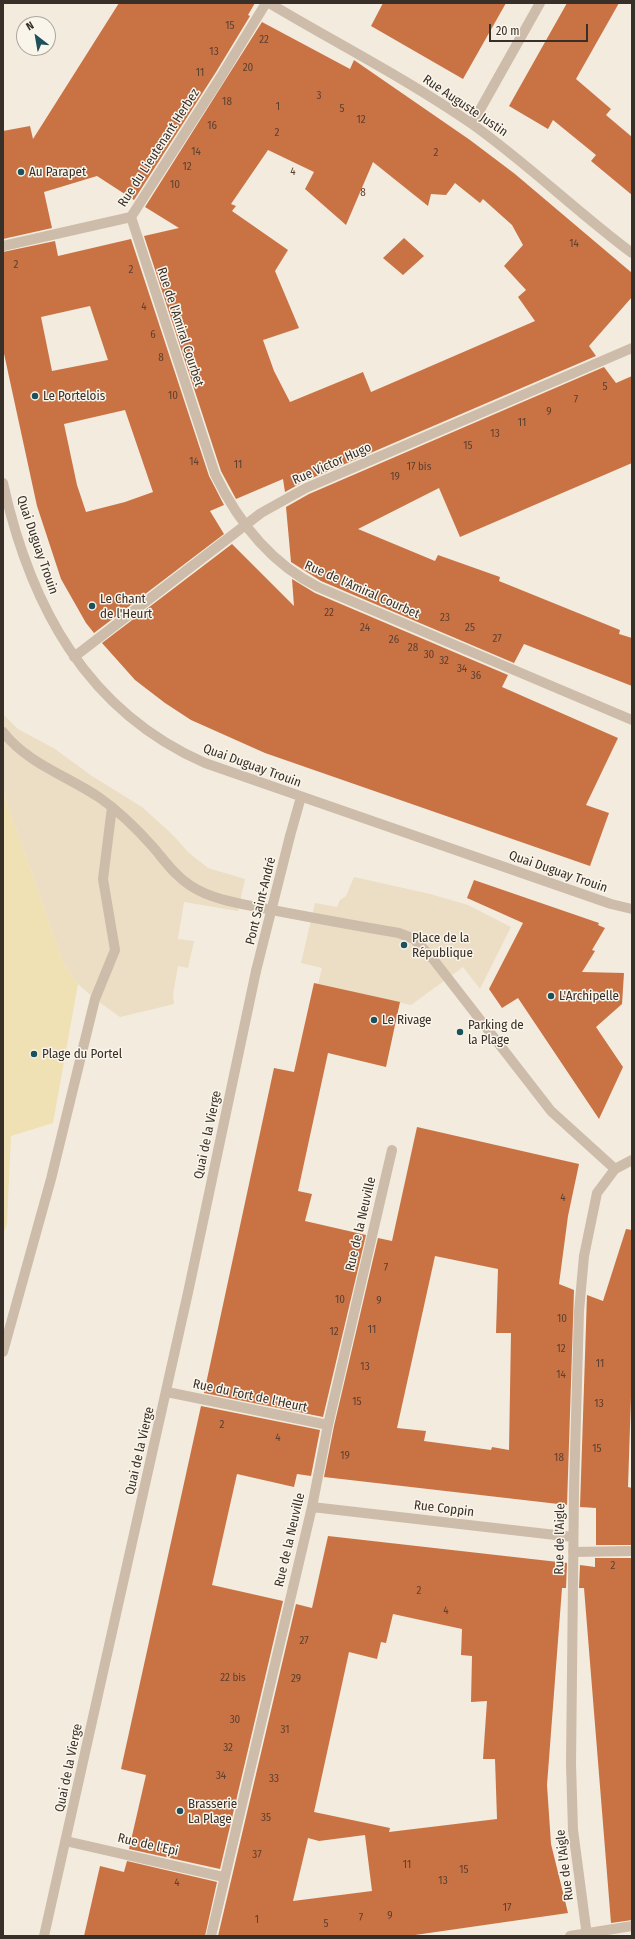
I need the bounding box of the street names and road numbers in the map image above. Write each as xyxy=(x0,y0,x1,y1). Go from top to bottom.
street label: Rue Auguste Justin xyxy=(420,72,510,140)
street label: Rue du Lieutenant Herbez xyxy=(115,86,203,210)
street label: Rue de l'Amiral Courbet xyxy=(153,265,207,389)
street label: Rue Victor Hugo xyxy=(290,440,374,488)
street label: Quai Duguay Trouin xyxy=(13,494,61,596)
street label: Rue de l'Amiral Courbet xyxy=(302,558,422,622)
street label: Quai Duguay Trouin xyxy=(201,741,303,791)
street label: Quai Duguay Trouin xyxy=(507,848,609,896)
street label: Pont Saint-André xyxy=(243,855,279,947)
street label: Quai de la Vierge xyxy=(191,1089,225,1181)
street label: Rue de la Neuville xyxy=(343,1175,379,1273)
street label: Rue du Fort de l'Heurt xyxy=(192,1376,308,1416)
street label: Quai de la Vierge xyxy=(122,1405,158,1497)
street label: Rue de la Neuville xyxy=(272,1491,308,1589)
street label: Rue Coppin xyxy=(413,1498,475,1520)
street label: Rue de l'Aigle xyxy=(552,1503,568,1575)
street label: Quai de la Vierge xyxy=(52,1722,86,1814)
street label: Rue de l'Aigle xyxy=(553,1829,577,1901)
street label: Rue de l'Epi xyxy=(116,1830,180,1860)

